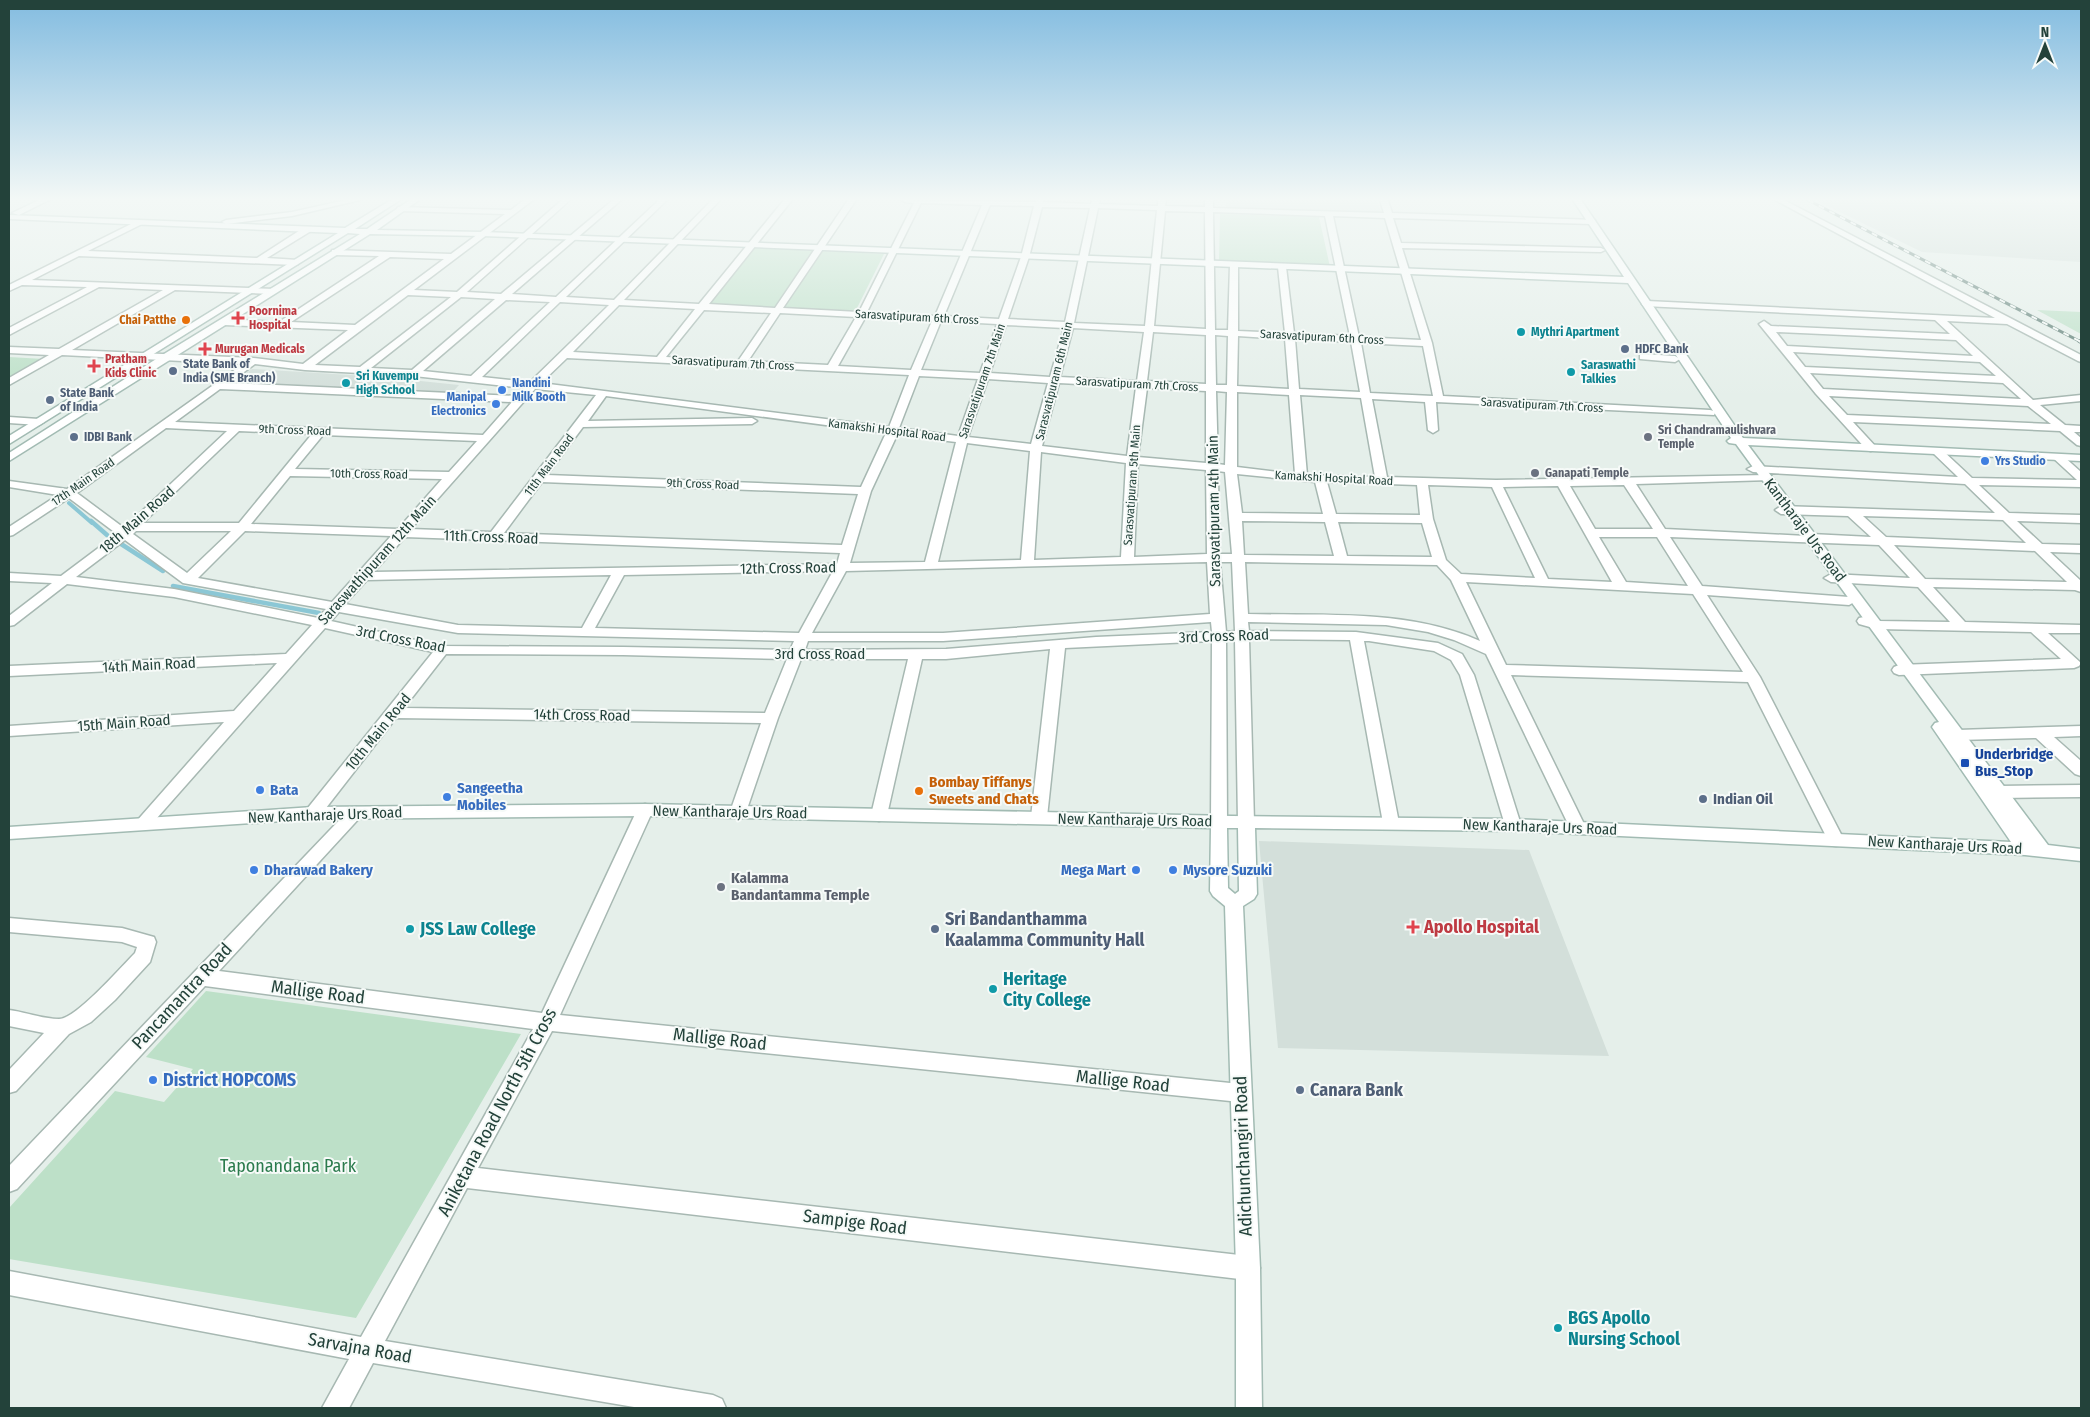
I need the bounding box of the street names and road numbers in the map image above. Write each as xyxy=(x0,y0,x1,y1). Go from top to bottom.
street label: Sarasvatipuram 6th Cross xyxy=(855,307,979,327)
street label: Sarasvatipuram 6th Main xyxy=(1032,320,1076,442)
street label: Sarasvatipuram 7th Main xyxy=(956,322,1008,440)
street label: Sarasvatipuram 6th Cross xyxy=(1260,327,1384,347)
street label: Sarasvatipuram 7th Cross xyxy=(671,353,795,373)
street label: Sarasvatipuram 7th Cross xyxy=(1075,374,1199,394)
street label: Sarasvatipuram 7th Cross xyxy=(1480,395,1604,415)
street label: Kamakshi Hospital Road xyxy=(827,416,947,444)
street label: 9th Cross Road xyxy=(258,422,332,438)
street label: Sarasvatipuram 5th Main xyxy=(1121,424,1143,546)
street label: 11th Main Road xyxy=(521,431,577,499)
street label: Sarasvatipuram 4th Main xyxy=(1204,435,1224,587)
street label: 17th Main Road xyxy=(49,455,117,509)
street label: 10th Cross Road xyxy=(330,466,408,482)
street label: Kamakshi Hospital Road xyxy=(1274,468,1394,488)
street label: Kantharaje Urs Road xyxy=(1760,475,1850,585)
street label: 9th Cross Road xyxy=(666,476,740,492)
street label: 18th Main Road xyxy=(96,482,178,558)
street label: Saraswathipuram 12th Main xyxy=(314,491,440,629)
street label: 11th Cross Road xyxy=(443,526,539,548)
street label: 12th Cross Road xyxy=(740,558,836,578)
street label: 3rd Cross Road xyxy=(355,622,447,656)
street label: 3rd Cross Road xyxy=(1178,625,1270,647)
street label: 3rd Cross Road xyxy=(775,645,865,663)
street label: 14th Main Road xyxy=(102,654,196,676)
street label: 10th Main Road xyxy=(341,690,415,774)
street label: 14th Cross Road xyxy=(533,705,631,725)
street label: 15th Main Road xyxy=(77,711,171,735)
street label: New Kantharaje Urs Road xyxy=(653,802,807,822)
street label: New Kantharaje Urs Road xyxy=(247,803,403,827)
street label: New Kantharaje Urs Road xyxy=(1058,810,1212,830)
street label: New Kantharaje Urs Road xyxy=(1462,815,1618,839)
street label: New Kantharaje Urs Road xyxy=(1867,832,2023,858)
street label: Pancamantra Road xyxy=(127,938,237,1054)
street label: Mallige Road xyxy=(270,975,366,1009)
street label: Aniketana Road North 5th Cross xyxy=(433,1004,561,1220)
street label: Mallige Road xyxy=(672,1023,768,1055)
street label: Mallige Road xyxy=(1075,1065,1171,1097)
street label: Adichunchangiri Road xyxy=(1229,1075,1257,1237)
street label: Sampige Road xyxy=(802,1205,908,1239)
street label: Sarvajna Road xyxy=(306,1328,414,1368)

